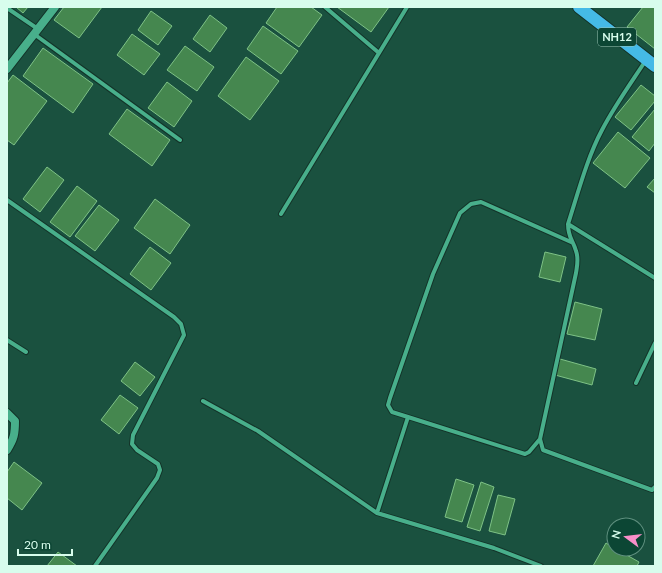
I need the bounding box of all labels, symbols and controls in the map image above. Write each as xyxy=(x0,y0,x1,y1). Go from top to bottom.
road number: NH12 xyxy=(598,28,636,46)
north arrow xyxy=(606,517,646,557)
text: N xyxy=(608,529,623,540)
scale bar xyxy=(18,531,72,557)
text: 20 m xyxy=(24,537,51,552)

